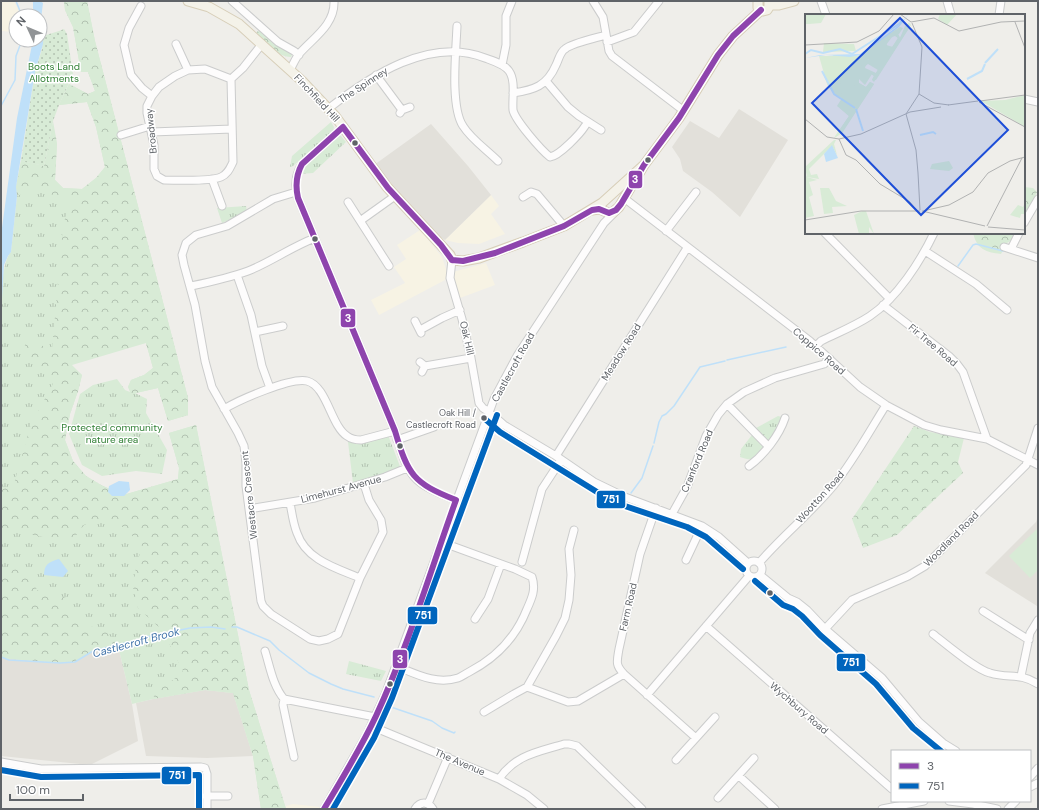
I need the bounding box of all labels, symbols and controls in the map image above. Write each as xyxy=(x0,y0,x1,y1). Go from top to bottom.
north arrow xyxy=(8,8,48,48)
text: N xyxy=(13,13,29,29)
inset map xyxy=(805,14,1025,234)
park label: Boots Land Allotments xyxy=(28,60,80,85)
street label: The Spinney xyxy=(336,64,391,106)
street label: Finchfield Hill xyxy=(291,71,343,125)
street label: Broadway xyxy=(142,107,160,154)
unlabelled marker xyxy=(350,138,360,148)
unlabelled marker xyxy=(643,155,653,165)
line badge: 3 xyxy=(628,170,643,189)
text: 3 xyxy=(632,172,638,186)
unlabelled marker xyxy=(310,234,320,244)
line badge: 3 xyxy=(340,308,356,328)
text: 3 xyxy=(345,311,351,325)
street label: Oak Hill xyxy=(457,320,477,356)
street label: Meadow Road xyxy=(598,321,644,383)
street label: Fir Tree Road xyxy=(906,321,960,369)
street label: Coppice Road xyxy=(790,325,848,377)
street label: Castlecroft Road xyxy=(488,330,538,404)
place label: Oak Hill / Castlecroft Road xyxy=(406,407,476,431)
marker: Oak Hill / Castlecroft Road xyxy=(479,413,489,423)
park label: Protected community nature area xyxy=(61,421,163,446)
street label: Cranford Road xyxy=(678,428,716,494)
unlabelled marker xyxy=(395,441,405,451)
street label: Westacre Crescent xyxy=(238,450,260,540)
street label: Wootton Road xyxy=(793,468,847,526)
street label: Limehurst Avenue xyxy=(299,472,383,506)
line badge: 751 xyxy=(596,490,626,509)
text: 751 xyxy=(603,492,619,506)
street label: Woodland Road xyxy=(921,509,981,569)
street label: Farm Road xyxy=(616,582,640,632)
unlabelled marker xyxy=(765,588,775,598)
line badge: 751 xyxy=(407,606,438,625)
text: 751 xyxy=(415,608,431,622)
water label: Castlecroft Brook xyxy=(91,624,181,660)
line badge: 3 xyxy=(392,649,408,669)
text: 3 xyxy=(397,652,403,666)
line badge: 751 xyxy=(836,653,866,672)
text: 751 xyxy=(843,655,859,669)
unlabelled marker xyxy=(385,679,395,689)
street label: Wychbury Road xyxy=(767,679,831,737)
street label: The Avenue xyxy=(433,746,488,779)
legend xyxy=(891,750,1031,802)
text: 3 xyxy=(927,758,934,774)
line badge: 751 xyxy=(161,766,192,785)
text: 751 xyxy=(169,768,185,782)
scale bar xyxy=(10,776,83,802)
text: 751 xyxy=(927,778,944,794)
text: 100 m xyxy=(16,782,50,798)

